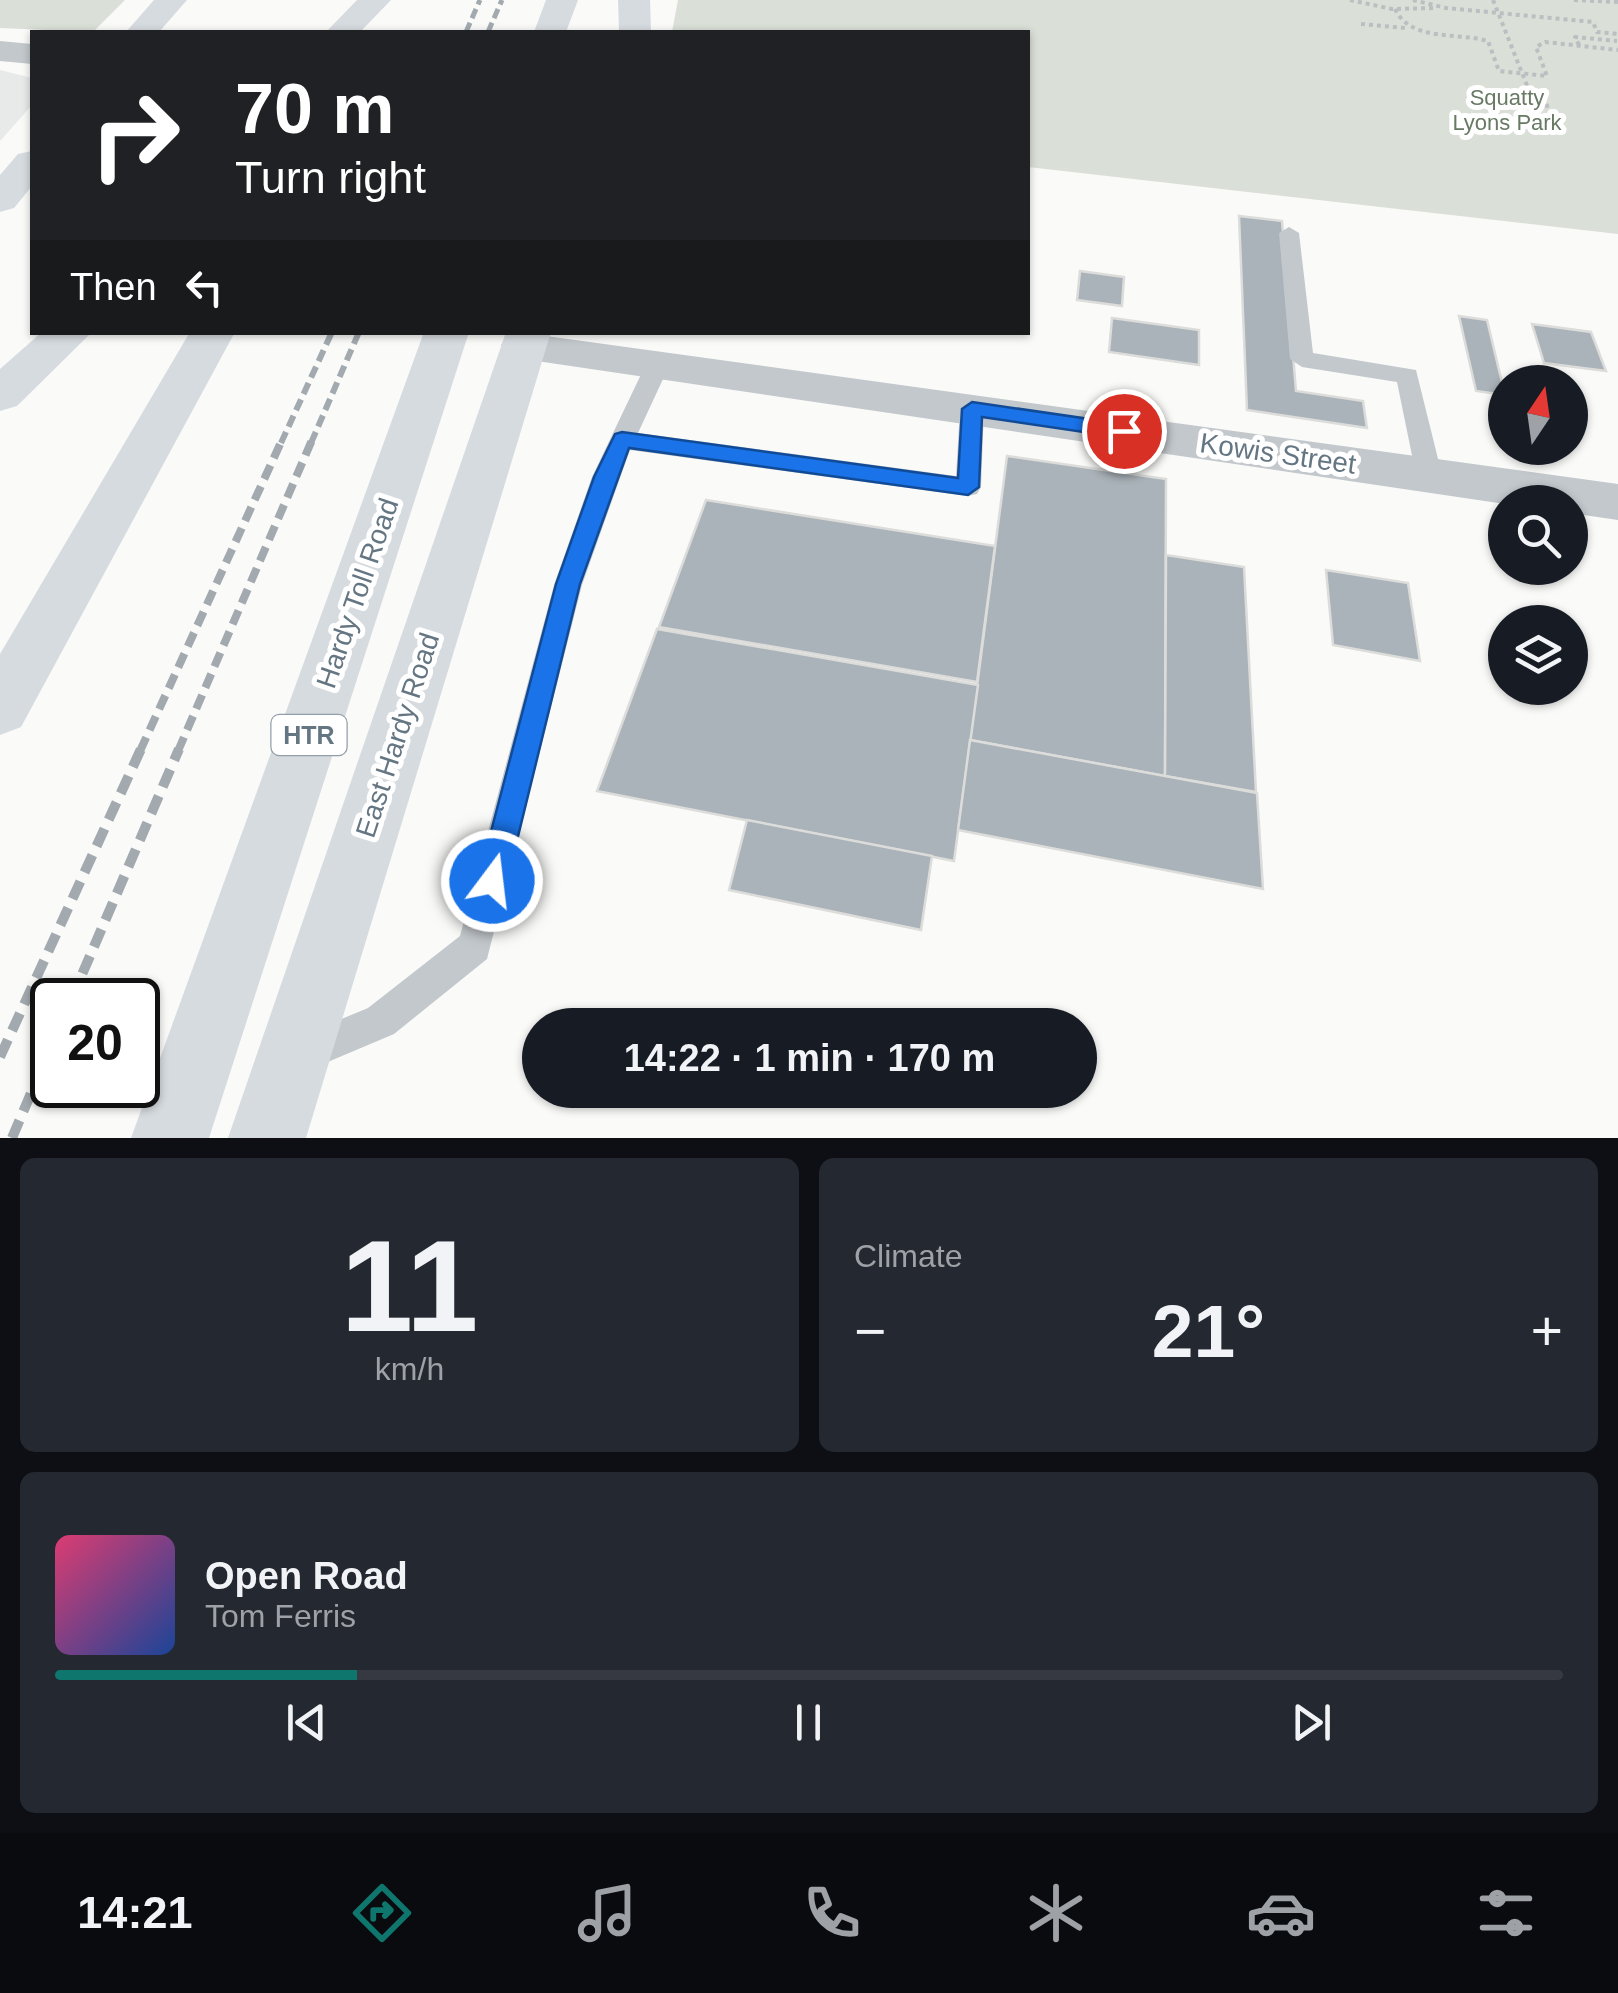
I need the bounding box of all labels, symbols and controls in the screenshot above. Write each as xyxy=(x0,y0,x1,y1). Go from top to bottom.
icon: right xyxy=(70,70,200,200)
text: 70 m xyxy=(235,70,395,148)
park label: Squatty Lyons Park xyxy=(1452,85,1563,135)
text: Turn right xyxy=(235,152,426,203)
icon: left xyxy=(177,260,232,315)
text: Then xyxy=(70,266,157,308)
north arrow xyxy=(1488,365,1588,465)
map controls xyxy=(1488,365,1588,705)
pin xyxy=(1082,389,1167,474)
icon: arrive xyxy=(1097,404,1152,459)
street label: Kowis Street xyxy=(1198,427,1358,480)
button: search xyxy=(1488,485,1588,585)
street label: Hardy Toll Road xyxy=(310,494,404,692)
button: layers xyxy=(1488,605,1588,705)
street label: East Hardy Road xyxy=(350,629,445,841)
road number: HTR xyxy=(272,715,346,755)
position arrow xyxy=(440,829,544,933)
speed limit sign: 20 xyxy=(30,978,160,1108)
text: 14:22 · 1 min · 170 m xyxy=(624,1037,995,1079)
text: 11 xyxy=(341,1213,478,1359)
text: Climate xyxy=(854,1238,962,1274)
text: 21° xyxy=(1152,1289,1265,1373)
text: − xyxy=(854,1300,886,1362)
text: + xyxy=(1531,1300,1563,1362)
text: km/h xyxy=(375,1351,444,1387)
text: Open Road xyxy=(205,1555,408,1597)
text: Tom Ferris xyxy=(205,1598,356,1634)
icon: previous xyxy=(279,1695,334,1750)
icon: pause xyxy=(781,1695,836,1750)
icon: next xyxy=(1284,1695,1339,1750)
icon: directions xyxy=(347,1878,417,1948)
icon: music xyxy=(572,1878,642,1948)
icon: phone xyxy=(797,1878,867,1948)
icon: climate xyxy=(1021,1878,1091,1948)
icon: car xyxy=(1246,1878,1316,1948)
icon: filters xyxy=(1471,1878,1541,1948)
text: 14:21 xyxy=(77,1887,192,1938)

